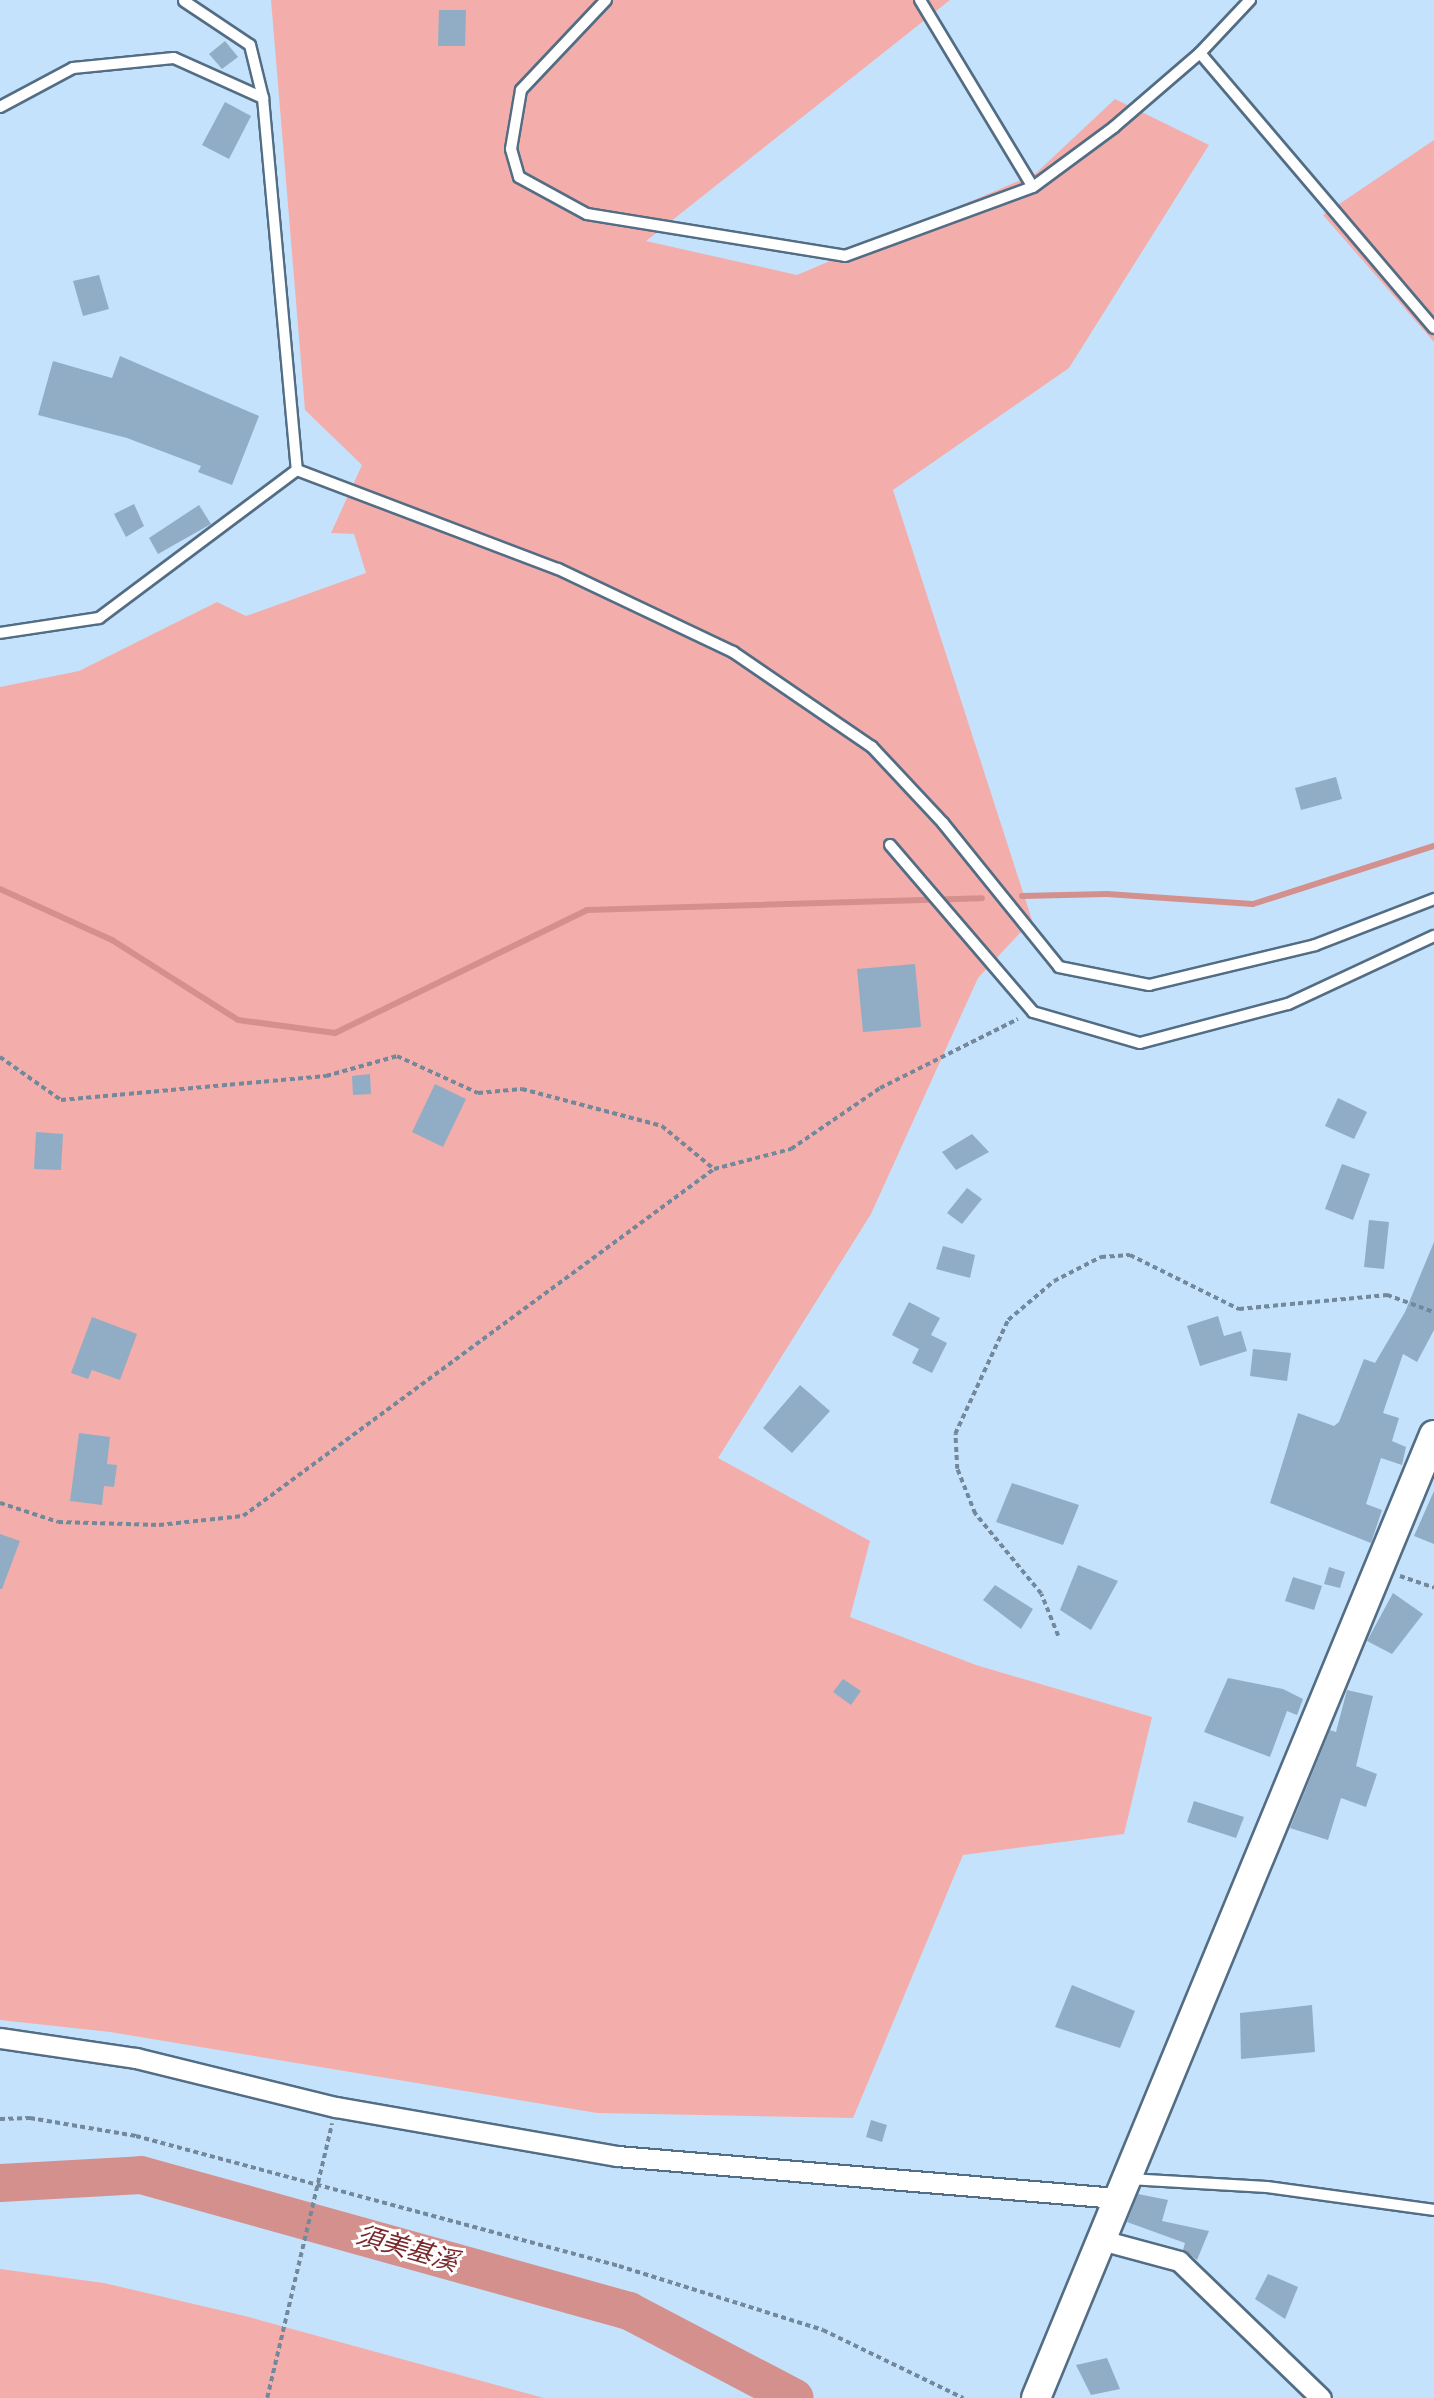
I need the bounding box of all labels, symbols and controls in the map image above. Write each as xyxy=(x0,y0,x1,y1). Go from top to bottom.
water label: 須美基溪 xyxy=(353,2220,461,2278)

